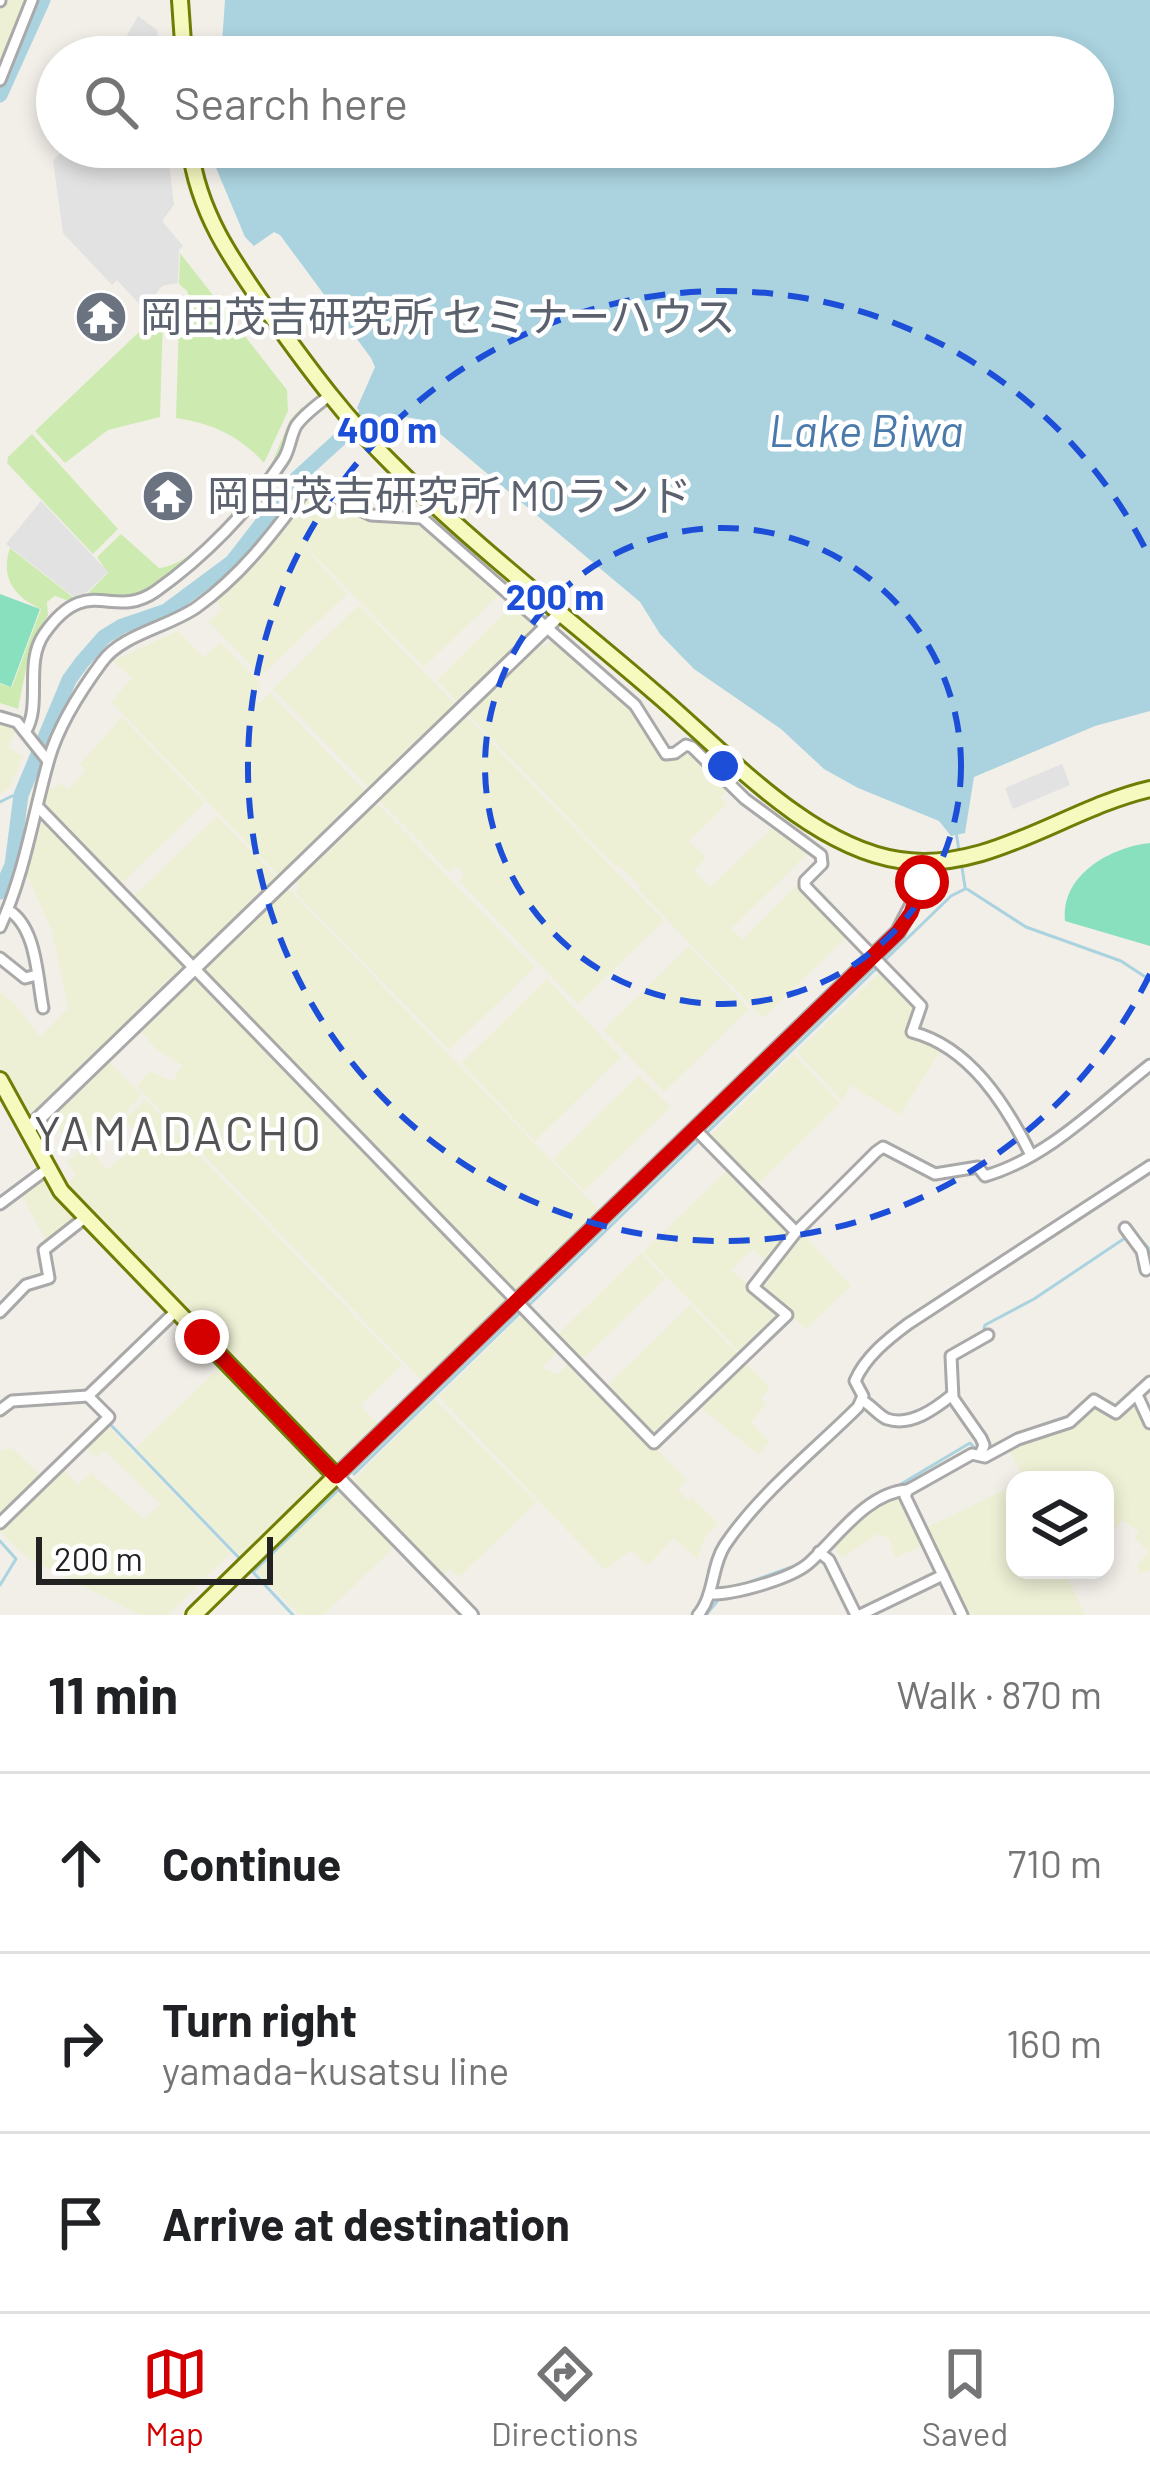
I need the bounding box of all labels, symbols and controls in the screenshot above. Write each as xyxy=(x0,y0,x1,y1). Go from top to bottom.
search box xyxy=(36,36,1114,168)
icon: search xyxy=(78,69,144,135)
text: Search here xyxy=(174,75,408,129)
temple icon: 岡田茂吉研究所 セミナーハウス xyxy=(73,289,129,345)
place label: 岡田茂吉研究所 セミナーハウス xyxy=(140,290,736,340)
water label: Lake Biwa xyxy=(769,402,963,456)
text: 400 m xyxy=(337,407,437,450)
temple icon: 岡田茂吉研究所 MOランド xyxy=(140,468,196,524)
place label: 岡田茂吉研究所 MOランド xyxy=(207,469,692,519)
text: 200 m xyxy=(506,574,604,617)
centre of rings xyxy=(702,745,744,787)
route start xyxy=(895,855,949,909)
district label: YAMADACHO xyxy=(34,1103,324,1161)
route end xyxy=(175,1310,229,1364)
map controls xyxy=(1006,1471,1114,1579)
button: layers xyxy=(1006,1471,1114,1579)
scale bar xyxy=(36,1531,273,1584)
text: 200 m xyxy=(54,1538,143,1578)
text: 11 min xyxy=(48,1663,178,1724)
text: Walk · 870 m xyxy=(897,1670,1102,1717)
icon: ahead xyxy=(48,1830,114,1896)
text: Continue xyxy=(162,1836,341,1890)
text: 710 m xyxy=(1008,1839,1102,1886)
text: Turn right xyxy=(162,1992,357,2046)
icon: right xyxy=(48,2010,114,2076)
text: 160 m xyxy=(1006,2019,1102,2066)
text: yamada-kusatsu line xyxy=(162,2046,509,2093)
icon: arrive xyxy=(48,2190,114,2256)
text: Arrive at destination xyxy=(162,2196,570,2250)
tab: Map xyxy=(142,2341,208,2453)
tab: Directions xyxy=(491,2341,638,2453)
tab: Saved xyxy=(922,2341,1008,2453)

